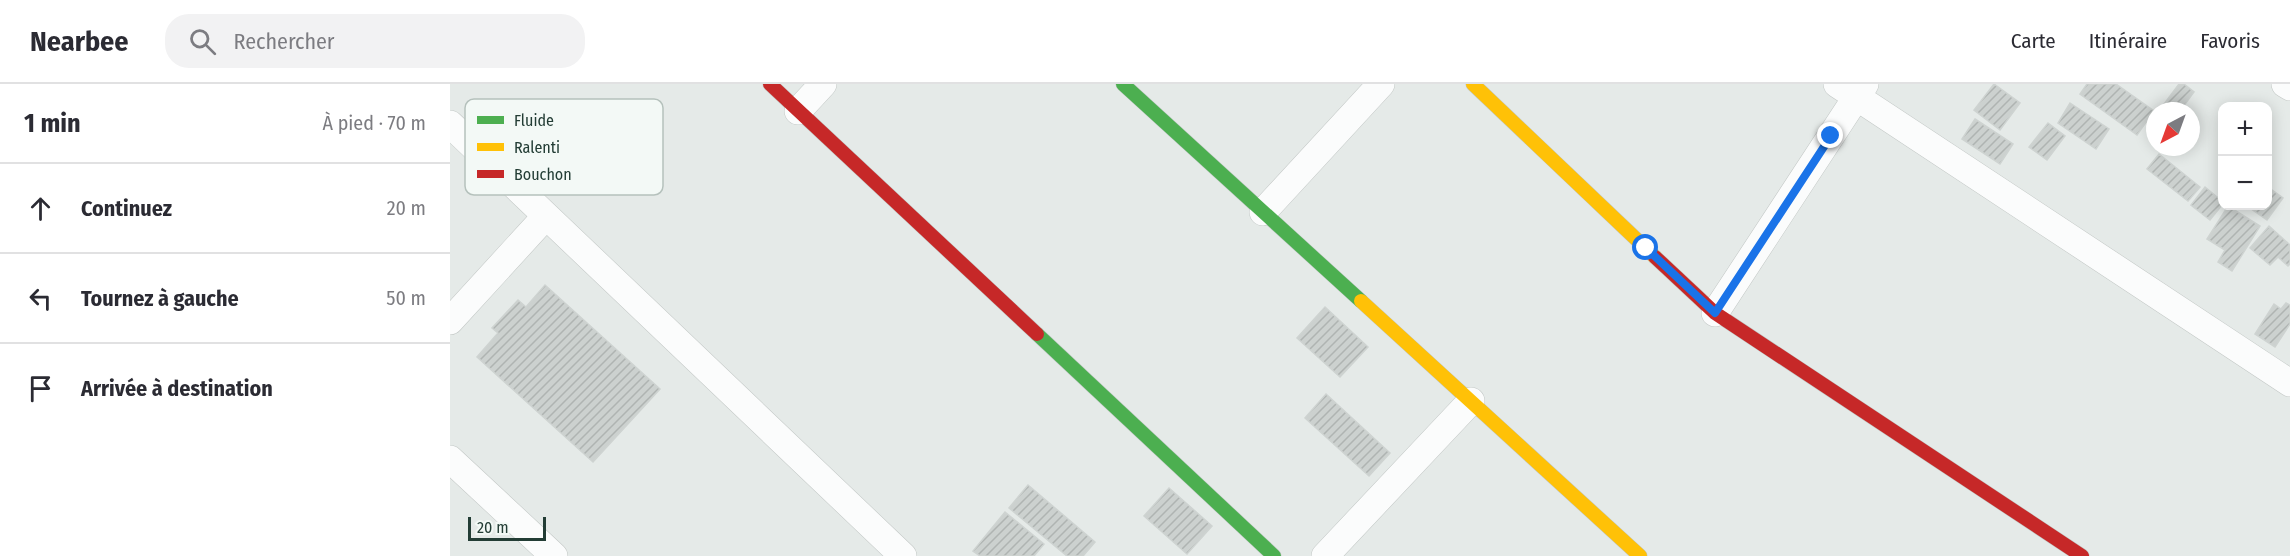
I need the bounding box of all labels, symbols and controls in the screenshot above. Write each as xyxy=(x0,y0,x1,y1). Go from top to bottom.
search box xyxy=(165,14,585,68)
text: Nearbee xyxy=(30,25,129,58)
icon: search xyxy=(186,25,219,58)
text: Rechercher xyxy=(234,28,335,55)
text: Carte xyxy=(2011,28,2056,54)
text: Itinéraire xyxy=(2089,28,2167,54)
text: Favoris xyxy=(2200,28,2260,54)
legend xyxy=(465,99,663,195)
north arrow xyxy=(2146,102,2200,156)
map controls xyxy=(2218,102,2272,210)
button: + xyxy=(2218,102,2272,156)
text: 1 min xyxy=(24,108,81,139)
text: À pied · 70 m xyxy=(322,111,426,135)
text: Fluide xyxy=(514,111,554,130)
route end xyxy=(1817,122,1843,148)
text: Ralenti xyxy=(514,138,560,157)
button: − xyxy=(2218,156,2272,210)
text: Bouchon xyxy=(514,165,572,184)
icon: ahead xyxy=(24,192,57,225)
text: Continuez xyxy=(81,195,172,222)
text: 20 m xyxy=(387,196,426,220)
route start xyxy=(1632,234,1658,260)
icon: left xyxy=(24,282,57,315)
text: Tournez à gauche xyxy=(81,285,239,312)
text: 50 m xyxy=(386,286,426,310)
icon: arrive xyxy=(24,372,57,405)
text: Arrivée à destination xyxy=(81,375,273,402)
scale bar xyxy=(468,514,546,542)
text: 20 m xyxy=(477,518,508,537)

